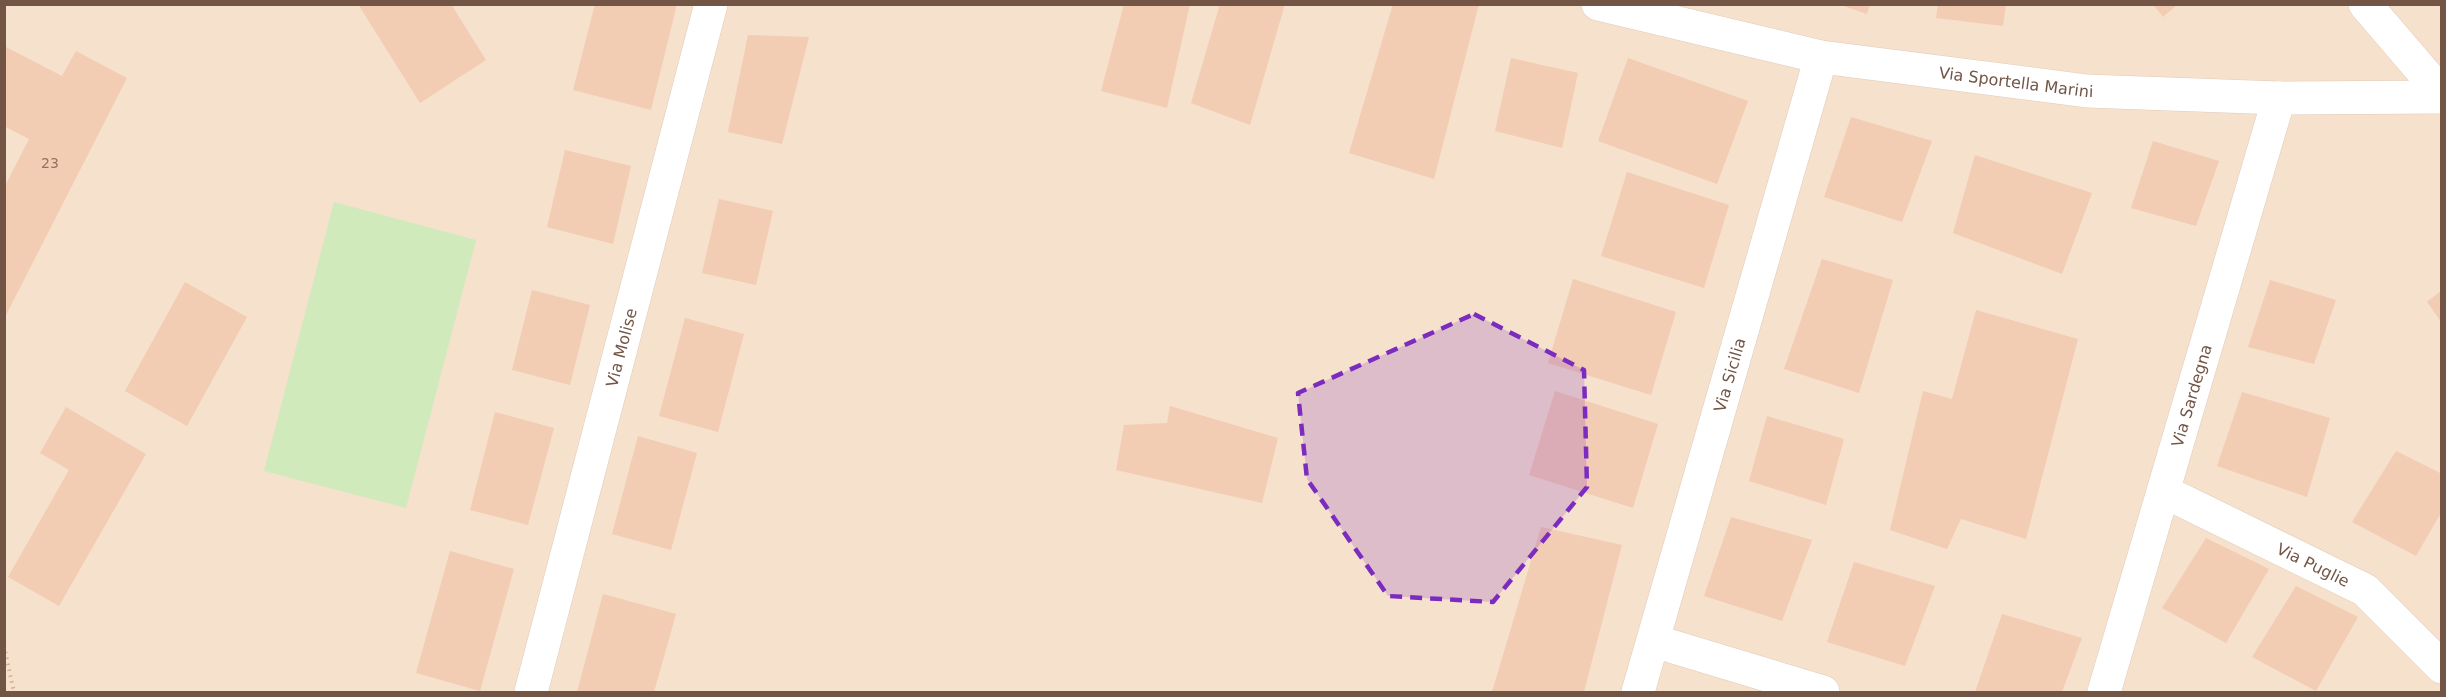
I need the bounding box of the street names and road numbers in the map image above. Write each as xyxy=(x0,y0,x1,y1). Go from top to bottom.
street label: Via Sportella Marini xyxy=(1938,63,2094,101)
street label: Via Molise xyxy=(602,306,641,389)
street label: Via Sicilia xyxy=(1710,336,1749,414)
street label: Via Sardegna xyxy=(2167,342,2215,449)
street label: Via Puglie xyxy=(2274,539,2353,590)

